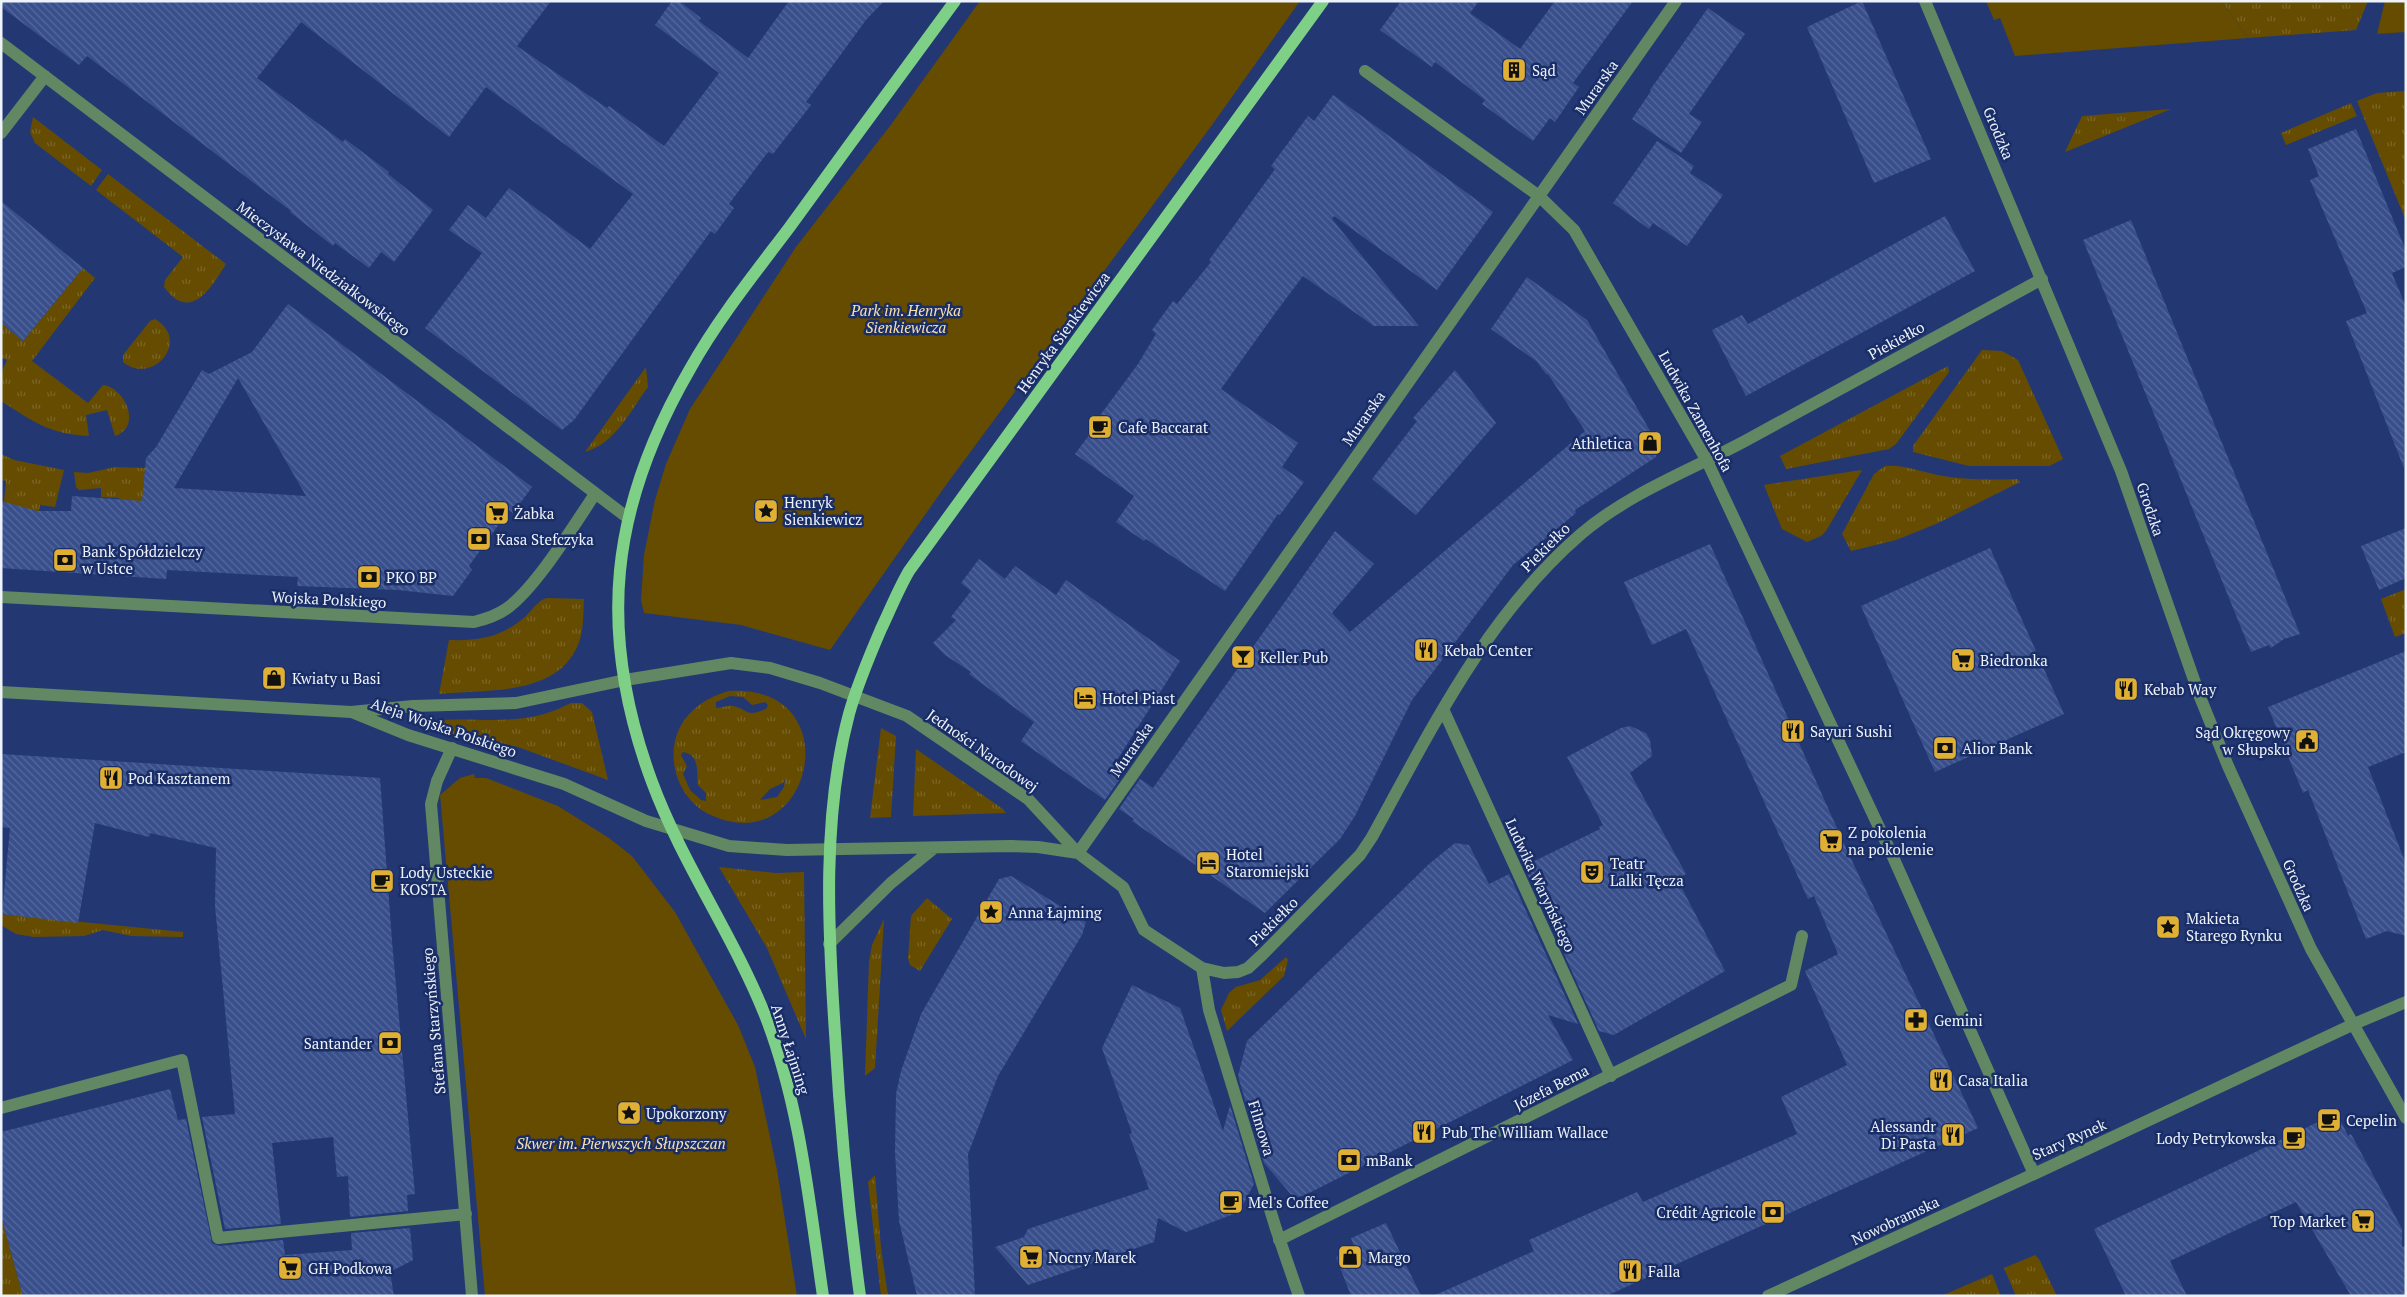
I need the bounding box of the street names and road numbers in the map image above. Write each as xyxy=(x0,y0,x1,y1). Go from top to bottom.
street label: Murarska xyxy=(1570,55,1622,118)
street label: Grodzka xyxy=(1979,104,2019,163)
street label: Mieczysława Niedziałkowskiego xyxy=(233,196,415,340)
street label: Henryka Sienkiewicza xyxy=(1012,267,1114,397)
street label: Piekiełko xyxy=(1864,316,1928,364)
street label: Ludwika Zamenhofa xyxy=(1654,347,1738,475)
street label: Murarska xyxy=(1337,386,1389,449)
street label: Grodzka xyxy=(2133,480,2170,539)
street label: Piekiełko xyxy=(1516,518,1574,576)
street label: Wojska Polskiego xyxy=(271,586,387,612)
street label: Aleja Wojska Polskiego xyxy=(369,693,519,761)
street label: Jedności Narodowej xyxy=(923,704,1043,796)
street label: Murarska xyxy=(1105,717,1157,780)
street label: Ludwika Waryńskiego xyxy=(1501,815,1581,955)
street label: Grodzka xyxy=(2279,856,2320,915)
street label: Piekiełko xyxy=(1244,892,1302,950)
street label: Stefana Starzyńskiego xyxy=(417,947,449,1095)
street label: Anny Łajming xyxy=(767,1001,815,1098)
street label: Józefa Bema xyxy=(1510,1059,1592,1114)
street label: Filmowa xyxy=(1244,1098,1280,1158)
street label: Stary Rynek xyxy=(2029,1114,2109,1164)
street label: Nowobramska xyxy=(1848,1191,1942,1249)

